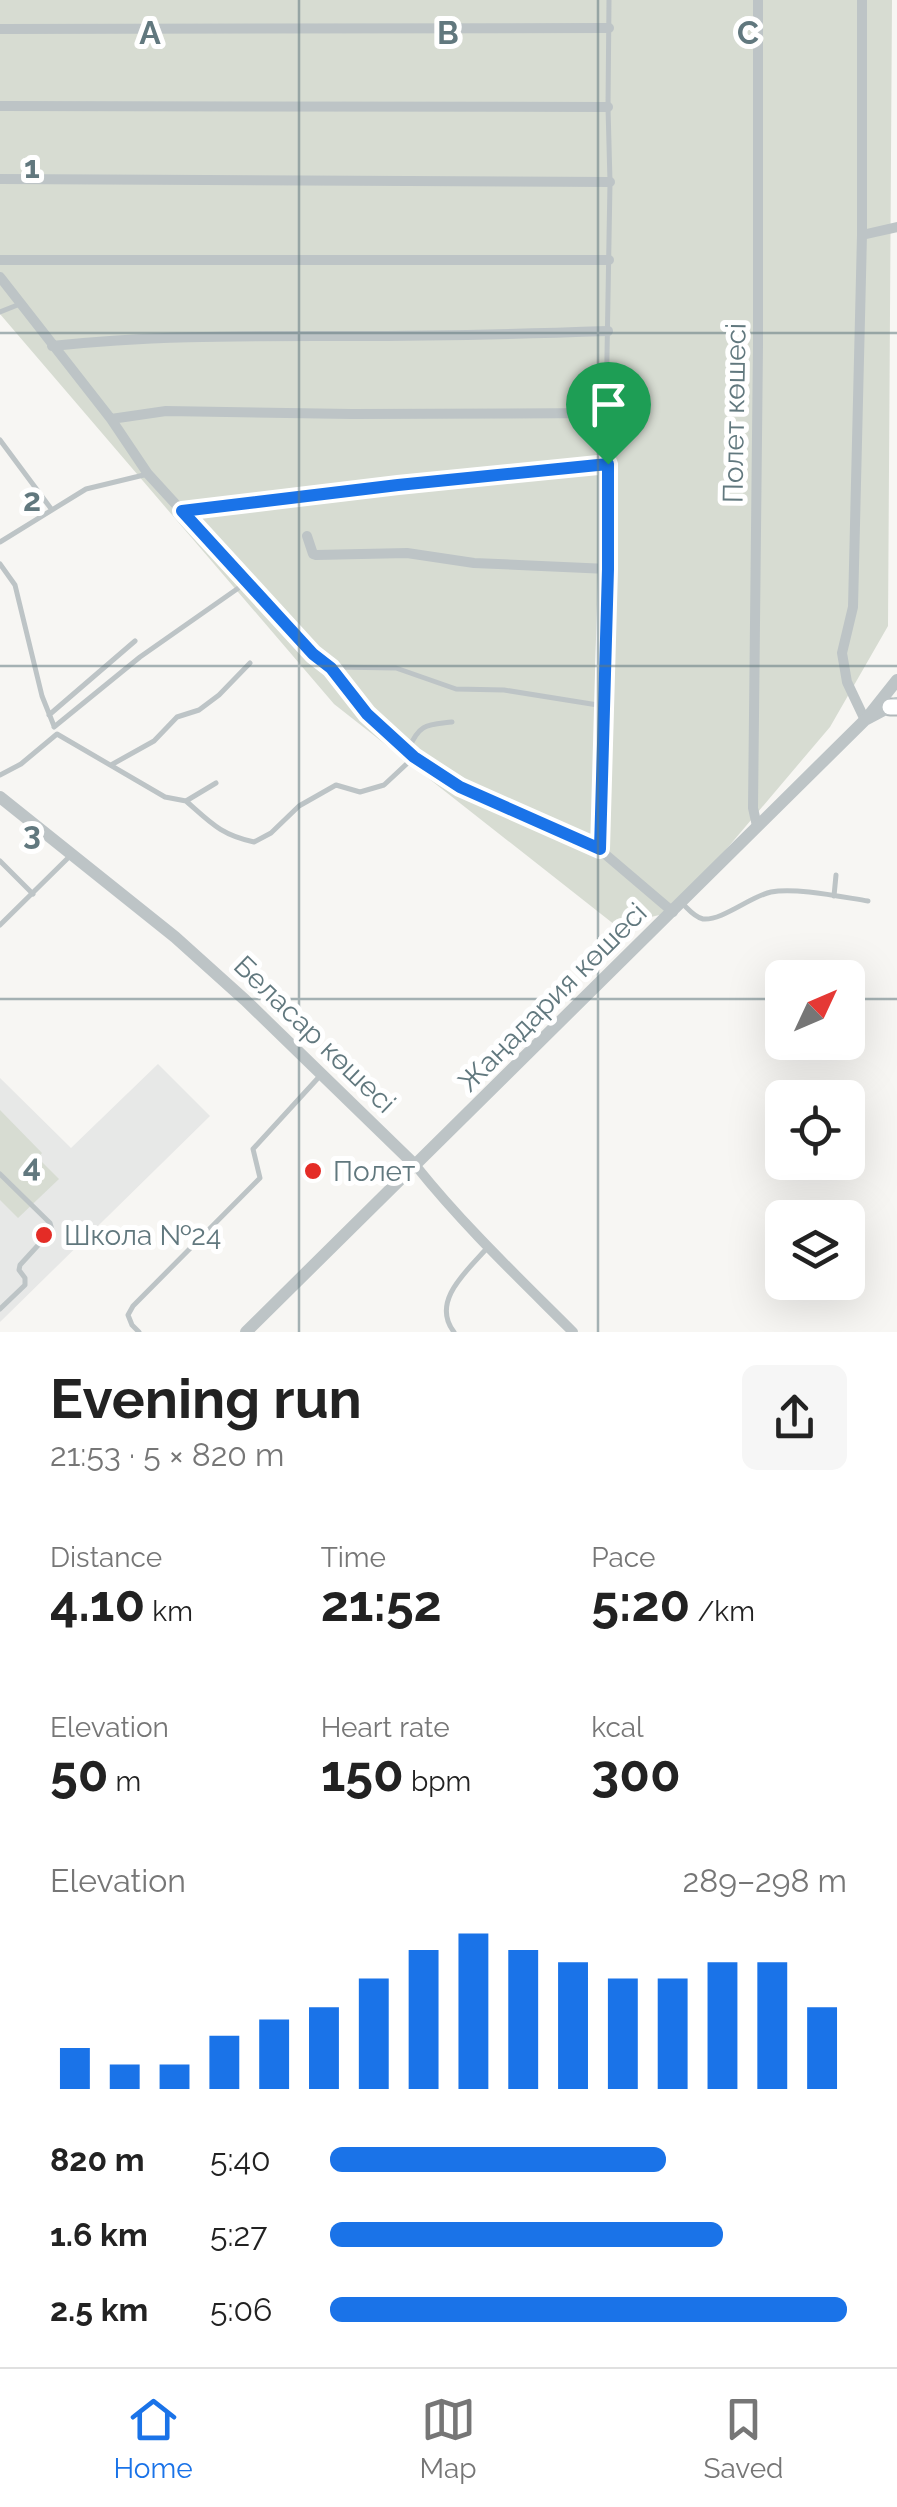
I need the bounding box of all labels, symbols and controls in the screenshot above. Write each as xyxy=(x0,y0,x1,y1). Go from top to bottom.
text: A xyxy=(139,14,161,51)
text: B xyxy=(437,14,459,51)
text: C xyxy=(737,14,759,51)
text: 1 xyxy=(24,148,40,185)
street label: Полет көшесі xyxy=(716,323,753,503)
pin xyxy=(566,362,651,465)
icon: arrive xyxy=(581,377,636,432)
text: 2 xyxy=(23,481,41,518)
text: 3 xyxy=(23,814,41,851)
street label: Жаңадария көшесі xyxy=(451,896,653,1098)
street label: Беласар көшесі xyxy=(227,949,402,1120)
north arrow xyxy=(765,960,865,1060)
map controls xyxy=(765,960,865,1300)
button: locate xyxy=(765,1080,865,1180)
text: 4 xyxy=(23,1147,41,1184)
place label: Полет xyxy=(333,1155,415,1188)
marker: Полет xyxy=(302,1160,324,1182)
button: layers xyxy=(765,1200,865,1300)
place label: Школа №24 xyxy=(64,1219,221,1252)
marker: Школа №24 xyxy=(33,1224,55,1246)
button: share xyxy=(742,1365,847,1470)
text: Evening run xyxy=(50,1366,362,1431)
text: 21:53 · 5 × 820 m xyxy=(50,1436,284,1473)
text: Distance xyxy=(50,1541,162,1574)
text: Time xyxy=(321,1541,386,1574)
text: Pace xyxy=(591,1541,656,1574)
text: 4.10 xyxy=(50,1574,145,1633)
text: 21:52 xyxy=(321,1574,442,1633)
text: 5:20 xyxy=(591,1574,690,1633)
text: km xyxy=(145,1595,193,1628)
text: /km xyxy=(690,1595,755,1628)
text: Elevation xyxy=(50,1711,169,1744)
text: Heart rate xyxy=(321,1711,450,1744)
text: kcal xyxy=(591,1711,644,1744)
text: 50 xyxy=(50,1744,108,1803)
text: 150 xyxy=(321,1744,404,1803)
text: 300 xyxy=(591,1744,681,1803)
text: m xyxy=(108,1765,141,1798)
text: bpm xyxy=(404,1765,471,1798)
text: Elevation xyxy=(50,1862,186,1899)
text: 289–298 m xyxy=(683,1862,847,1899)
text: 820 m xyxy=(50,2141,145,2178)
text: 5:40 xyxy=(210,2141,271,2178)
text: 1.6 km xyxy=(50,2216,148,2253)
text: 5:27 xyxy=(210,2216,267,2253)
text: 2.5 km xyxy=(50,2291,148,2328)
text: 5:06 xyxy=(210,2291,272,2328)
tab: Home xyxy=(113,2392,193,2485)
tab: Map xyxy=(420,2392,477,2485)
tab: Saved xyxy=(703,2392,784,2485)

